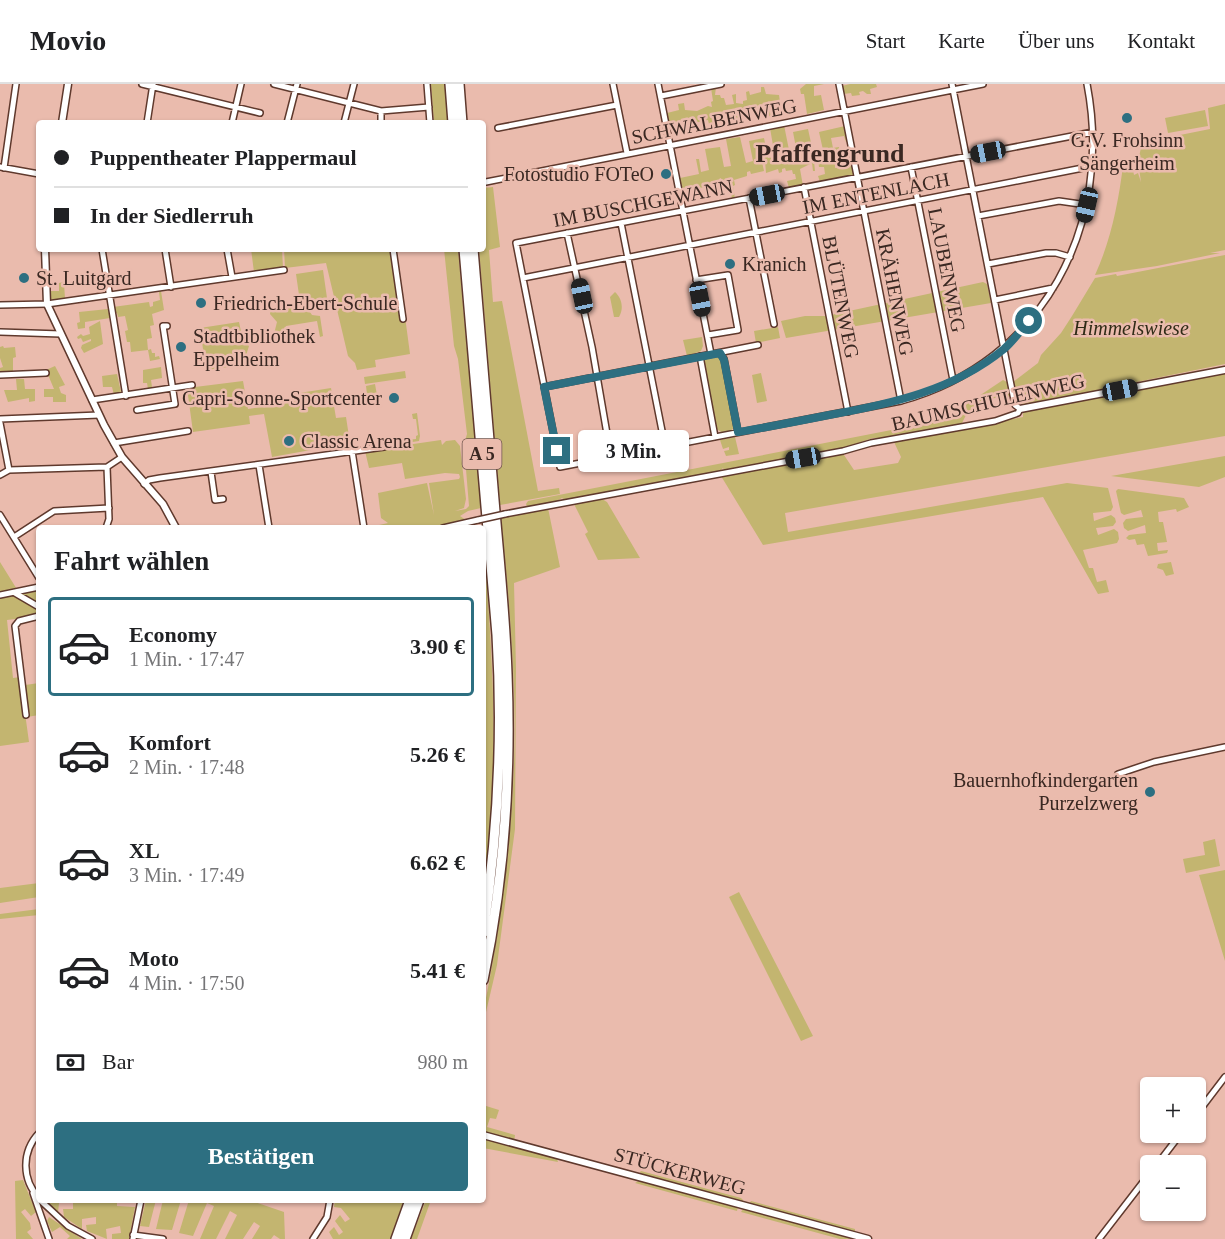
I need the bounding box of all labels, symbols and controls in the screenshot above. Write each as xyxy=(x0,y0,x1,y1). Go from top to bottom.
text: Movio xyxy=(30,25,106,56)
text: Start xyxy=(866,29,905,53)
text: Karte xyxy=(938,29,985,53)
text: Über uns xyxy=(1018,29,1094,53)
text: Kontakt xyxy=(1127,29,1195,53)
street label: SCHWALBENWEG xyxy=(630,94,798,148)
marker: G.V. Frohsinn Sängerheim xyxy=(1120,111,1134,125)
place label: G.V. Frohsinn Sängerheim xyxy=(1071,129,1183,175)
district label: Pfaffengrund xyxy=(756,139,905,168)
car xyxy=(969,140,1007,164)
text: Puppentheater Plappermaul xyxy=(90,145,357,170)
place label: Fotostudio FOTeO xyxy=(504,163,654,185)
marker: Fotostudio FOTeO xyxy=(659,167,673,181)
street label: IM ENTENLACH xyxy=(801,168,951,218)
street label: IM BUSCHGEWANN xyxy=(551,175,735,231)
car xyxy=(748,183,786,207)
car xyxy=(1074,185,1100,225)
text: In der Siedlerruh xyxy=(90,203,253,228)
street label: LAUBENWEG xyxy=(924,206,970,334)
street label: KRÄHENWEG xyxy=(872,227,918,357)
street label: BLÜTENWEG xyxy=(818,234,864,360)
place label: Kranich xyxy=(742,253,806,275)
marker: Kranich xyxy=(723,257,737,271)
place label: St. Luitgard xyxy=(36,267,132,290)
marker: St. Luitgard xyxy=(17,271,31,285)
car xyxy=(569,277,595,315)
car xyxy=(688,280,712,318)
place label: Friedrich-Ebert-Schule xyxy=(213,292,397,314)
marker: Friedrich-Ebert-Schule xyxy=(194,296,208,310)
route start xyxy=(1015,307,1042,334)
park label: Himmelswiese xyxy=(1072,317,1189,339)
place label: Stadtbibliothek Eppelheim xyxy=(193,325,315,371)
marker: Stadtbibliothek Eppelheim xyxy=(174,340,188,354)
street label: BAUMSCHULENWEG xyxy=(889,369,1087,435)
car xyxy=(1101,378,1139,402)
place label: Capri-Sonne-Sportcenter xyxy=(182,387,382,410)
marker: Capri-Sonne-Sportcenter xyxy=(387,391,401,405)
place label: Classic Arena xyxy=(301,430,412,452)
callout: 3 Min. xyxy=(578,430,689,472)
marker: Classic Arena xyxy=(282,434,296,448)
route end xyxy=(543,437,570,464)
road number: A 5 xyxy=(462,439,502,469)
text: 3 Min. xyxy=(606,440,661,462)
car xyxy=(784,446,822,470)
text: Fahrt wählen xyxy=(54,546,209,576)
icon: car xyxy=(57,620,111,674)
text: Economy xyxy=(129,622,217,647)
text: 3.90 € xyxy=(410,634,465,659)
text: 1 Min. · 17:47 xyxy=(129,648,245,670)
icon: car xyxy=(57,728,111,782)
text: Komfort xyxy=(129,730,211,755)
text: 5.26 € xyxy=(410,742,465,767)
text: 2 Min. · 17:48 xyxy=(129,756,245,778)
place label: Bauernhofkindergarten Purzelzwerg xyxy=(953,769,1138,815)
marker: Bauernhofkindergarten Purzelzwerg xyxy=(1143,785,1157,799)
icon: car xyxy=(57,836,111,890)
text: XL xyxy=(129,838,160,863)
text: 6.62 € xyxy=(410,850,465,875)
text: 3 Min. · 17:49 xyxy=(129,864,245,886)
icon: car xyxy=(57,944,111,998)
text: Moto xyxy=(129,946,179,971)
text: 5.41 € xyxy=(410,958,465,983)
text: 4 Min. · 17:50 xyxy=(129,972,245,994)
icon: cash xyxy=(54,1046,87,1079)
text: Bar xyxy=(102,1049,134,1074)
text: 980 m xyxy=(417,1051,468,1073)
map controls xyxy=(1140,1077,1206,1221)
button: + xyxy=(1140,1077,1206,1143)
button: Bestätigen xyxy=(54,1122,468,1191)
street label: STÜCKERWEG xyxy=(612,1143,748,1199)
button: − xyxy=(1140,1155,1206,1221)

